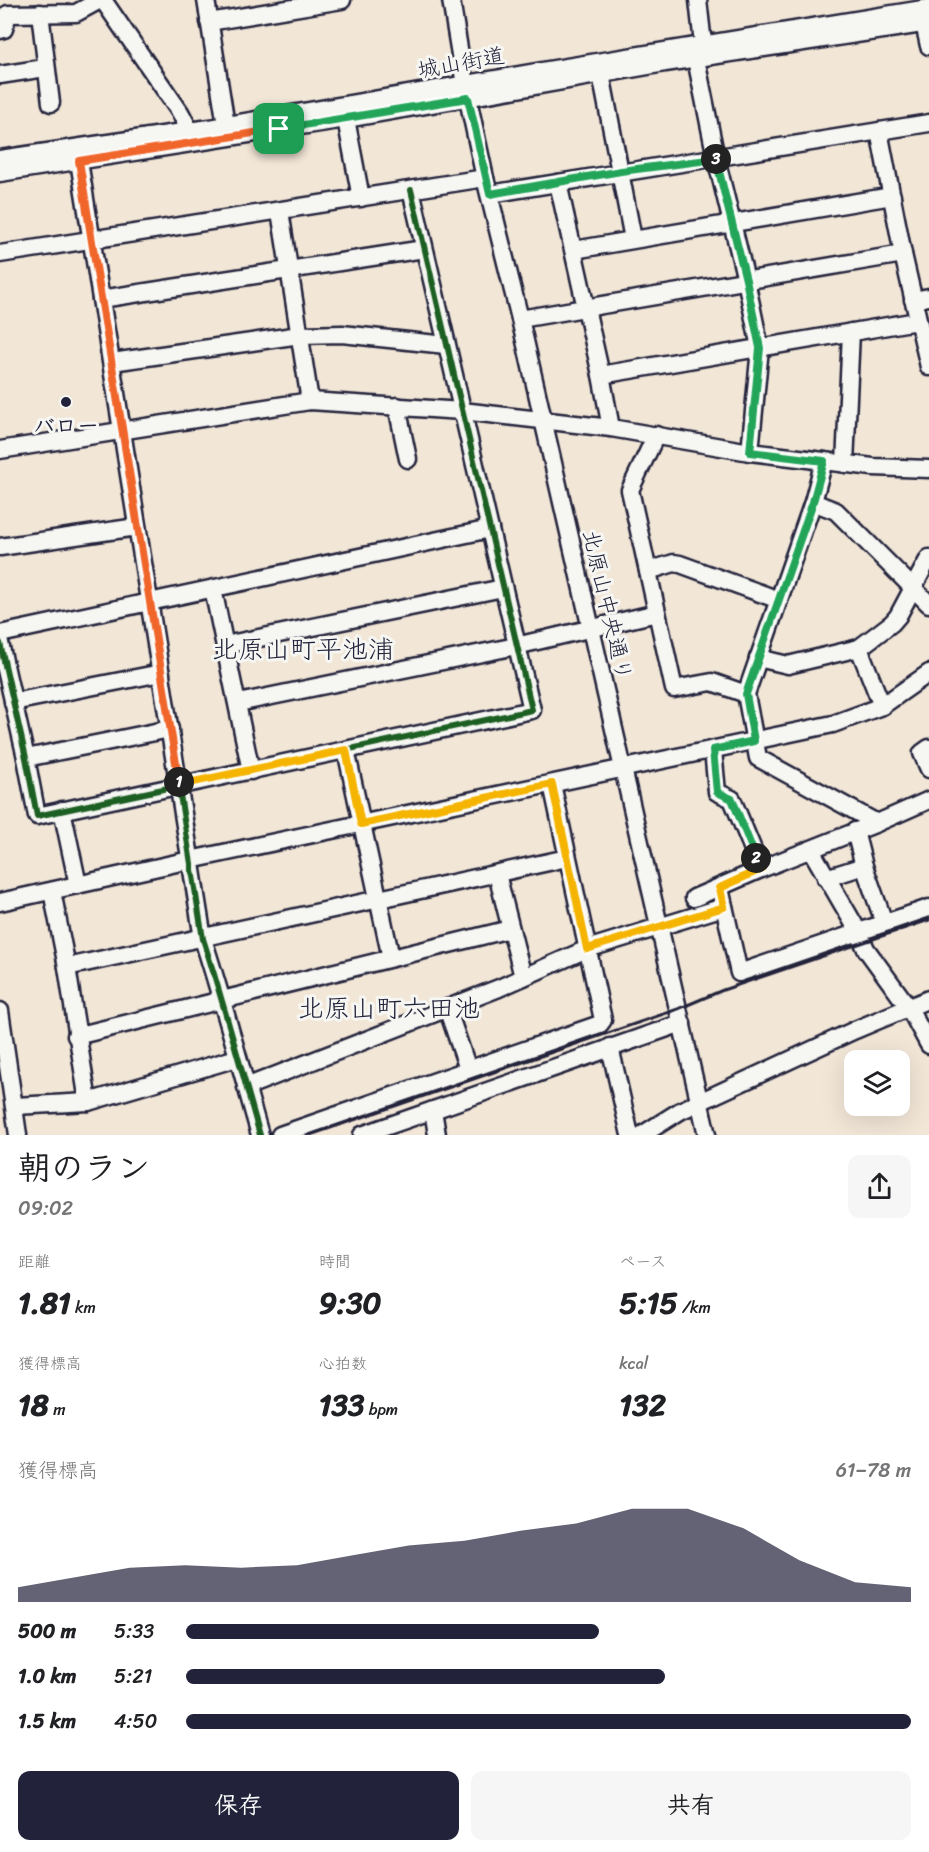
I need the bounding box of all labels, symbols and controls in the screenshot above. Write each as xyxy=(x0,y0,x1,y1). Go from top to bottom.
street label: 城山街道 xyxy=(414,36,508,89)
pin xyxy=(253,103,304,154)
icon: arrive xyxy=(262,112,295,145)
pin: 3 xyxy=(701,144,731,174)
text: 3 xyxy=(712,144,720,173)
marker: バロー xyxy=(59,395,73,409)
place label: バロー xyxy=(33,406,99,445)
street label: 北原山中央通り xyxy=(571,526,644,685)
district label: 北原山町平池浦 xyxy=(212,626,394,672)
pin: 1 xyxy=(164,767,194,797)
text: 1 xyxy=(176,767,182,796)
pin: 2 xyxy=(741,843,771,873)
text: 2 xyxy=(751,843,761,872)
district label: 北原山町六田池 xyxy=(298,985,480,1031)
map controls xyxy=(844,1050,910,1116)
button: layers xyxy=(844,1050,910,1116)
text: 朝のラン xyxy=(18,1139,150,1197)
button: share xyxy=(848,1155,911,1218)
text: 09:02 xyxy=(18,1191,73,1226)
text: 距離 xyxy=(18,1247,50,1276)
text: 時間 xyxy=(319,1247,351,1276)
text: ペース xyxy=(619,1247,666,1276)
text: 1.81 xyxy=(18,1276,71,1330)
text: 9:30 xyxy=(319,1276,382,1330)
text: 5:15 xyxy=(619,1276,678,1330)
text: km xyxy=(71,1293,96,1322)
text: /km xyxy=(678,1293,711,1322)
text: 獲得標高 xyxy=(18,1349,82,1378)
text: 心拍数 xyxy=(319,1349,367,1378)
text: kcal xyxy=(619,1349,648,1378)
text: 18 xyxy=(18,1378,49,1432)
text: 133 xyxy=(319,1378,364,1432)
text: 132 xyxy=(619,1378,666,1432)
text: m xyxy=(49,1395,65,1424)
text: bpm xyxy=(364,1395,398,1424)
text: 獲得標高 xyxy=(18,1453,98,1488)
text: 61–78 m xyxy=(836,1453,911,1488)
text: 500 m xyxy=(18,1614,76,1649)
text: 5:33 xyxy=(114,1614,154,1649)
text: 1.0 km xyxy=(18,1659,76,1694)
text: 5:21 xyxy=(114,1659,152,1694)
text: 1.5 km xyxy=(18,1704,76,1739)
text: 4:50 xyxy=(114,1704,157,1739)
button: 保存 xyxy=(18,1771,459,1840)
button: 共有 xyxy=(471,1771,911,1840)

